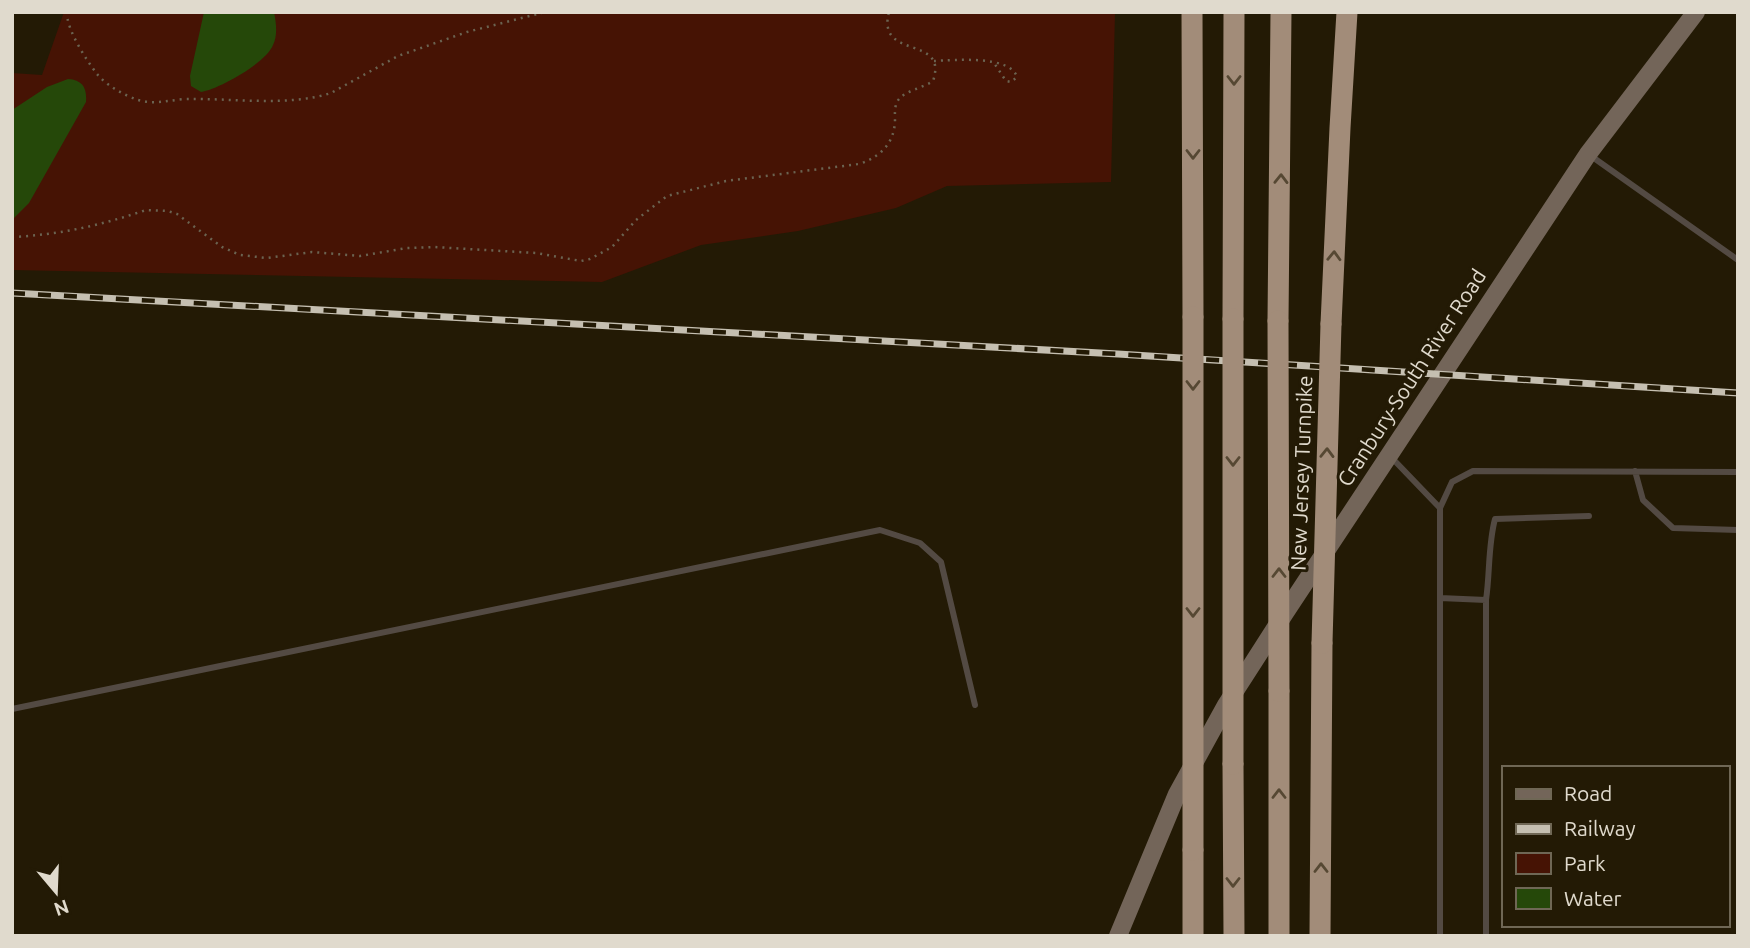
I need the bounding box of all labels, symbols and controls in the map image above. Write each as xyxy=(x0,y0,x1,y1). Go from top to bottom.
one-way arrow xyxy=(1226,76,1242,86)
one-way arrow xyxy=(1185,149,1201,160)
one-way arrow xyxy=(1273,174,1289,184)
one-way arrow xyxy=(1327,250,1342,261)
street label: Cranbury-South River Road xyxy=(1332,264,1490,490)
street label: New Jersey Turnpike xyxy=(1286,375,1316,571)
one-way arrow xyxy=(1185,380,1201,391)
one-way arrow xyxy=(1320,447,1335,458)
one-way arrow xyxy=(1225,456,1241,467)
one-way arrow xyxy=(1271,568,1287,578)
one-way arrow xyxy=(1185,608,1201,618)
legend xyxy=(1502,766,1729,927)
text: Road xyxy=(1564,781,1612,805)
one-way arrow xyxy=(1271,788,1287,799)
text: Railway xyxy=(1564,816,1636,840)
text: Park xyxy=(1564,851,1606,875)
north arrow xyxy=(21,857,91,927)
one-way arrow xyxy=(1313,862,1329,872)
one-way arrow xyxy=(1226,876,1241,887)
text: Water xyxy=(1564,886,1622,910)
text: N xyxy=(51,895,72,921)

